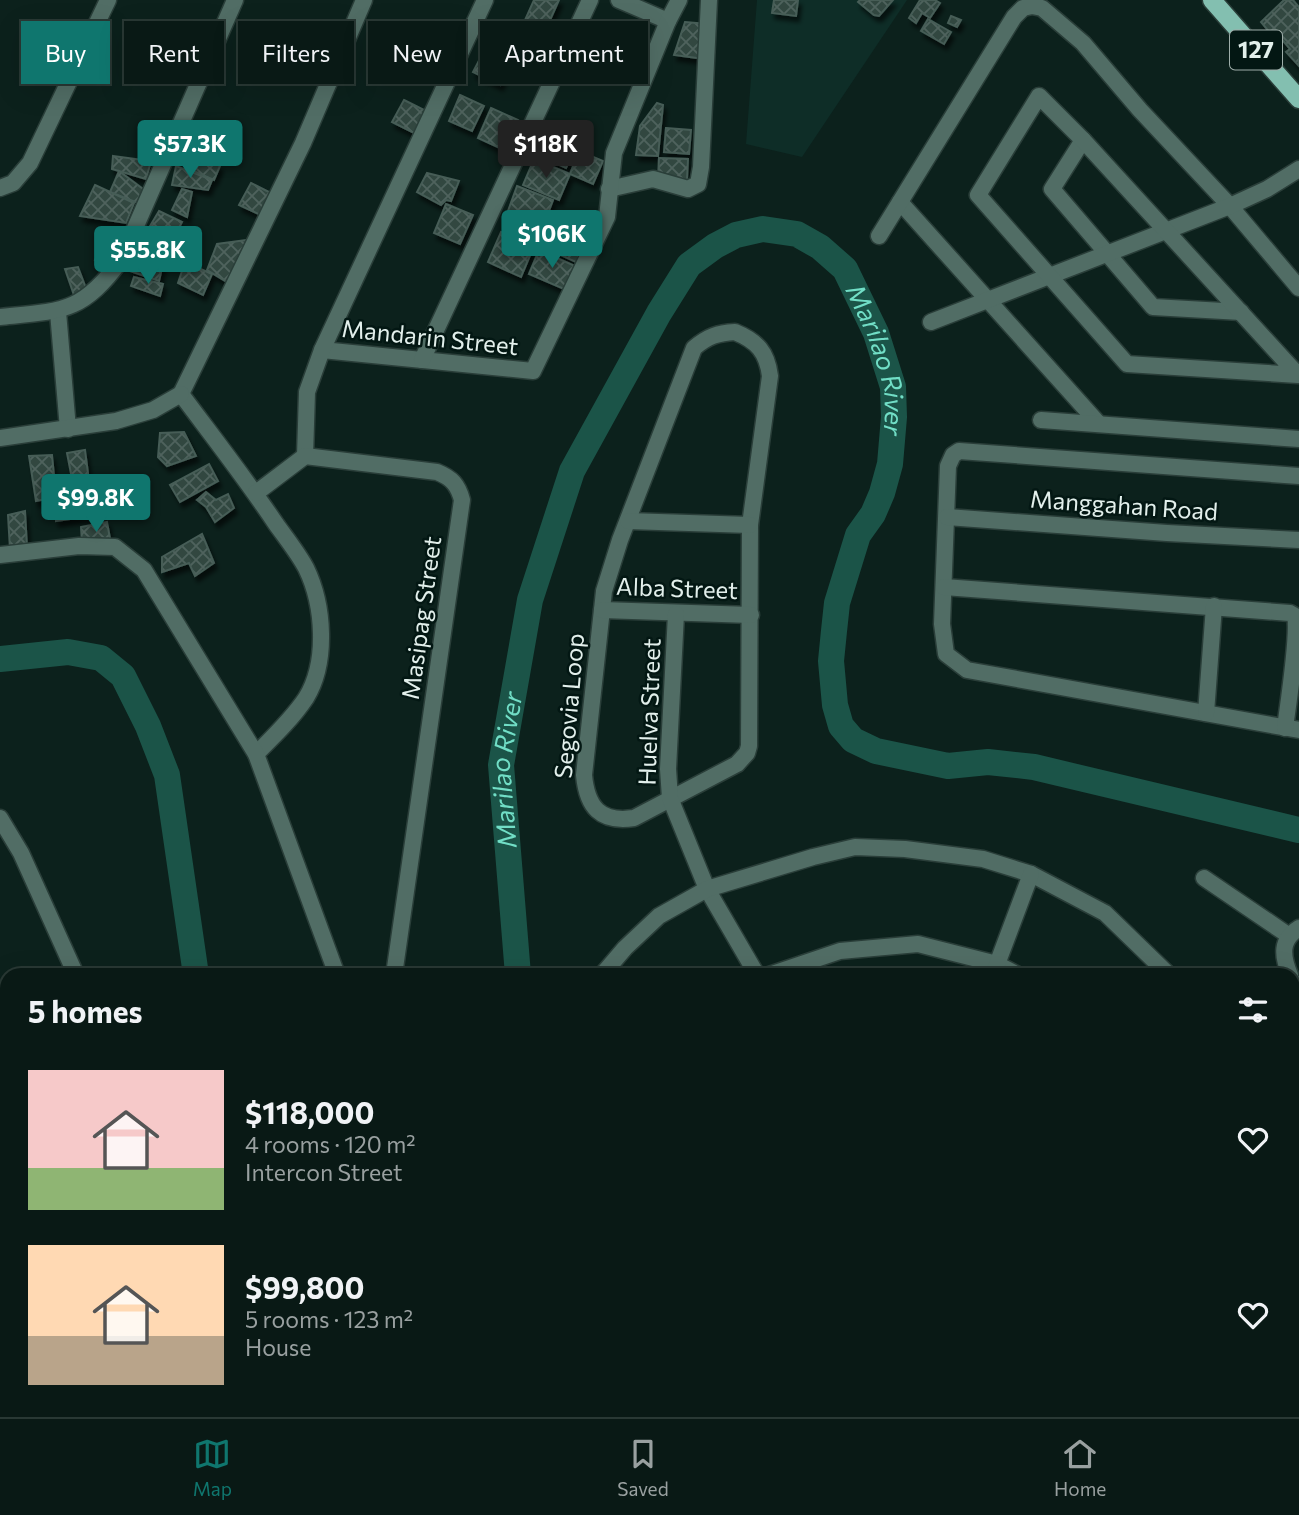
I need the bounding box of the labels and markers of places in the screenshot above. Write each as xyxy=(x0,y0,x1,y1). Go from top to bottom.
pin: $57.3K xyxy=(133,120,247,180)
pin: $118K xyxy=(497,120,595,180)
pin: $106K xyxy=(503,210,601,270)
pin: $55.8K xyxy=(91,226,205,286)
pin: $99.8K xyxy=(39,475,153,534)

